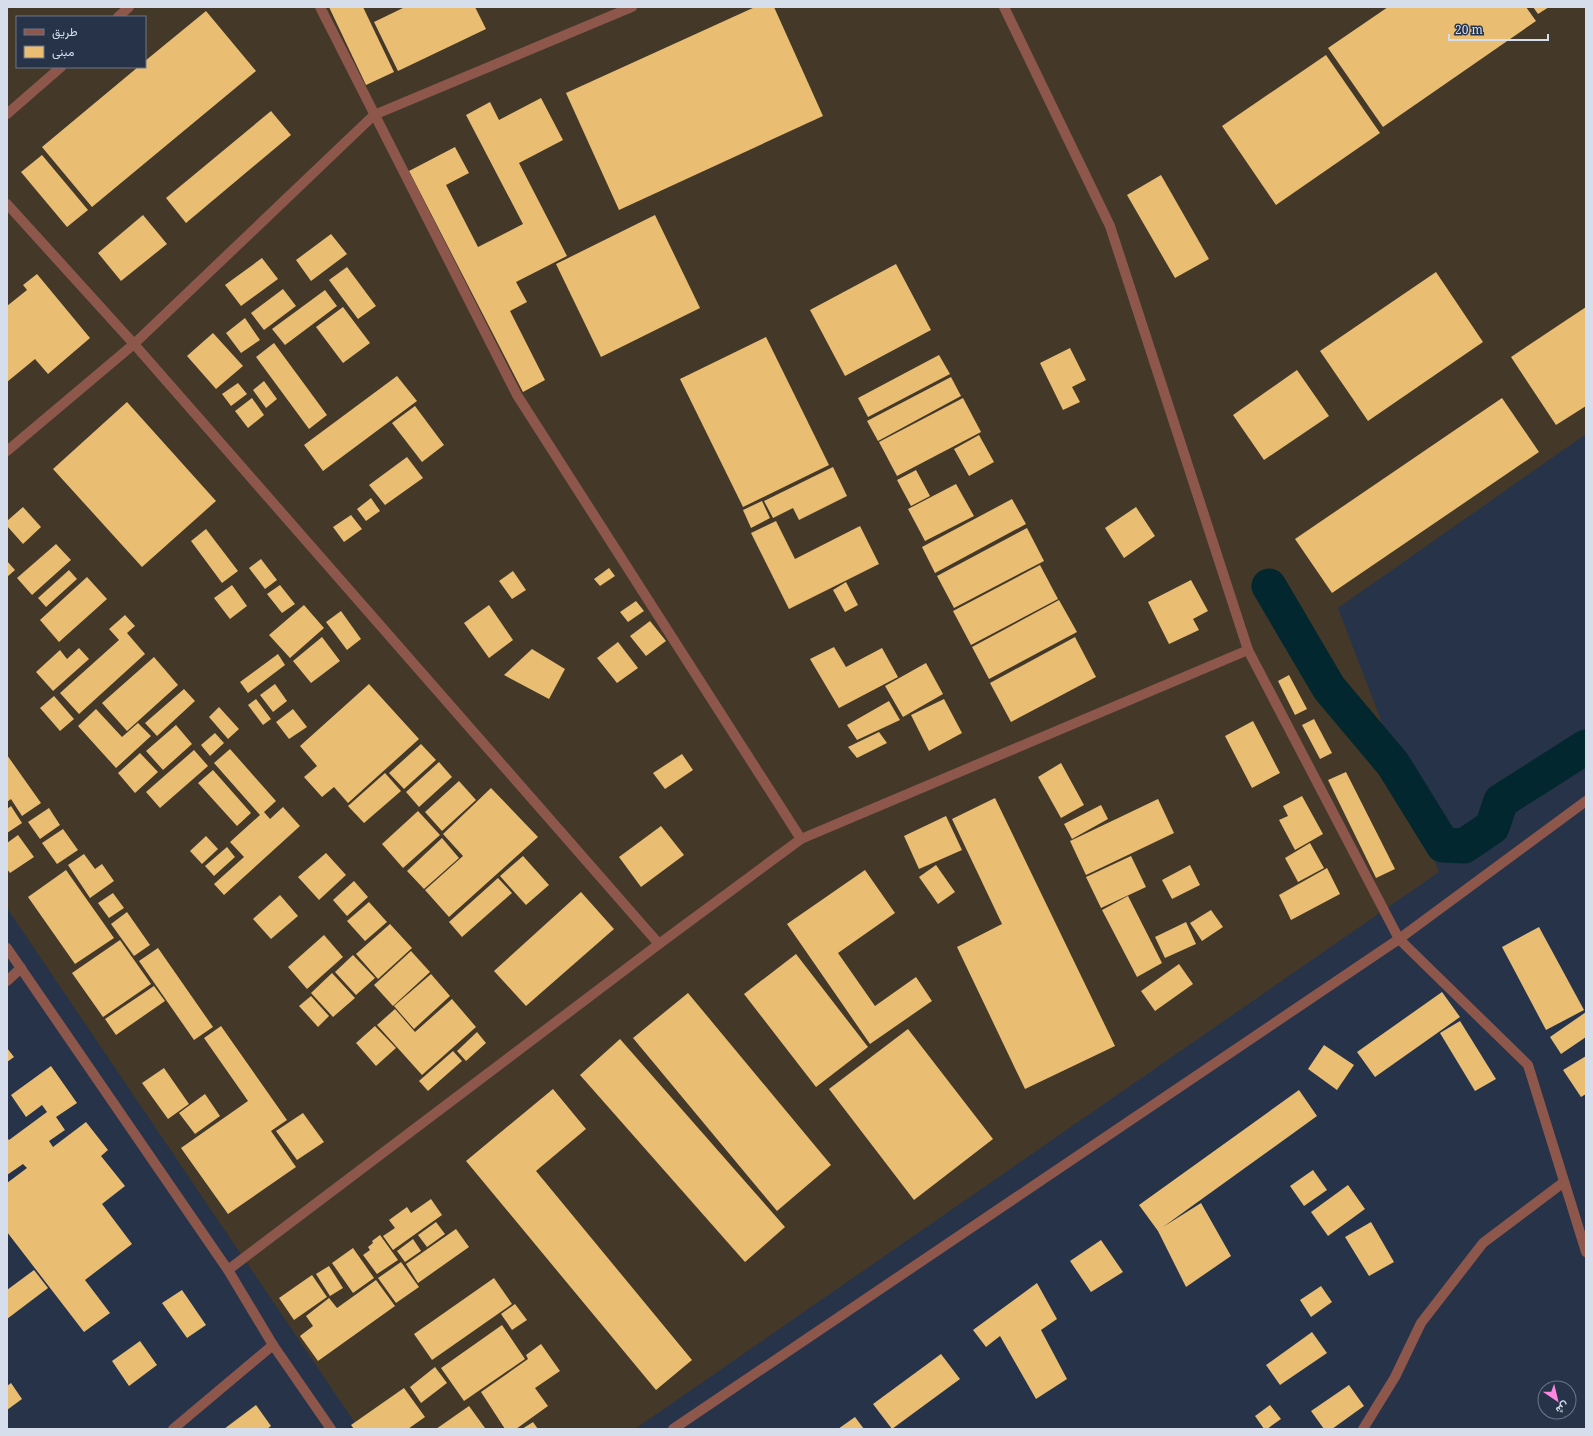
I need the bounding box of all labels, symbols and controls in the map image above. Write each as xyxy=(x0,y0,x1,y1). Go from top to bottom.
legend xyxy=(16,16,146,68)
scale bar xyxy=(1449,16,1548,42)
text: 20 m xyxy=(1455,21,1483,38)
text: طريق xyxy=(52,23,78,40)
text: مبنى xyxy=(52,43,74,60)
north arrow xyxy=(1537,1380,1577,1420)
text: ش xyxy=(1553,1399,1573,1419)

